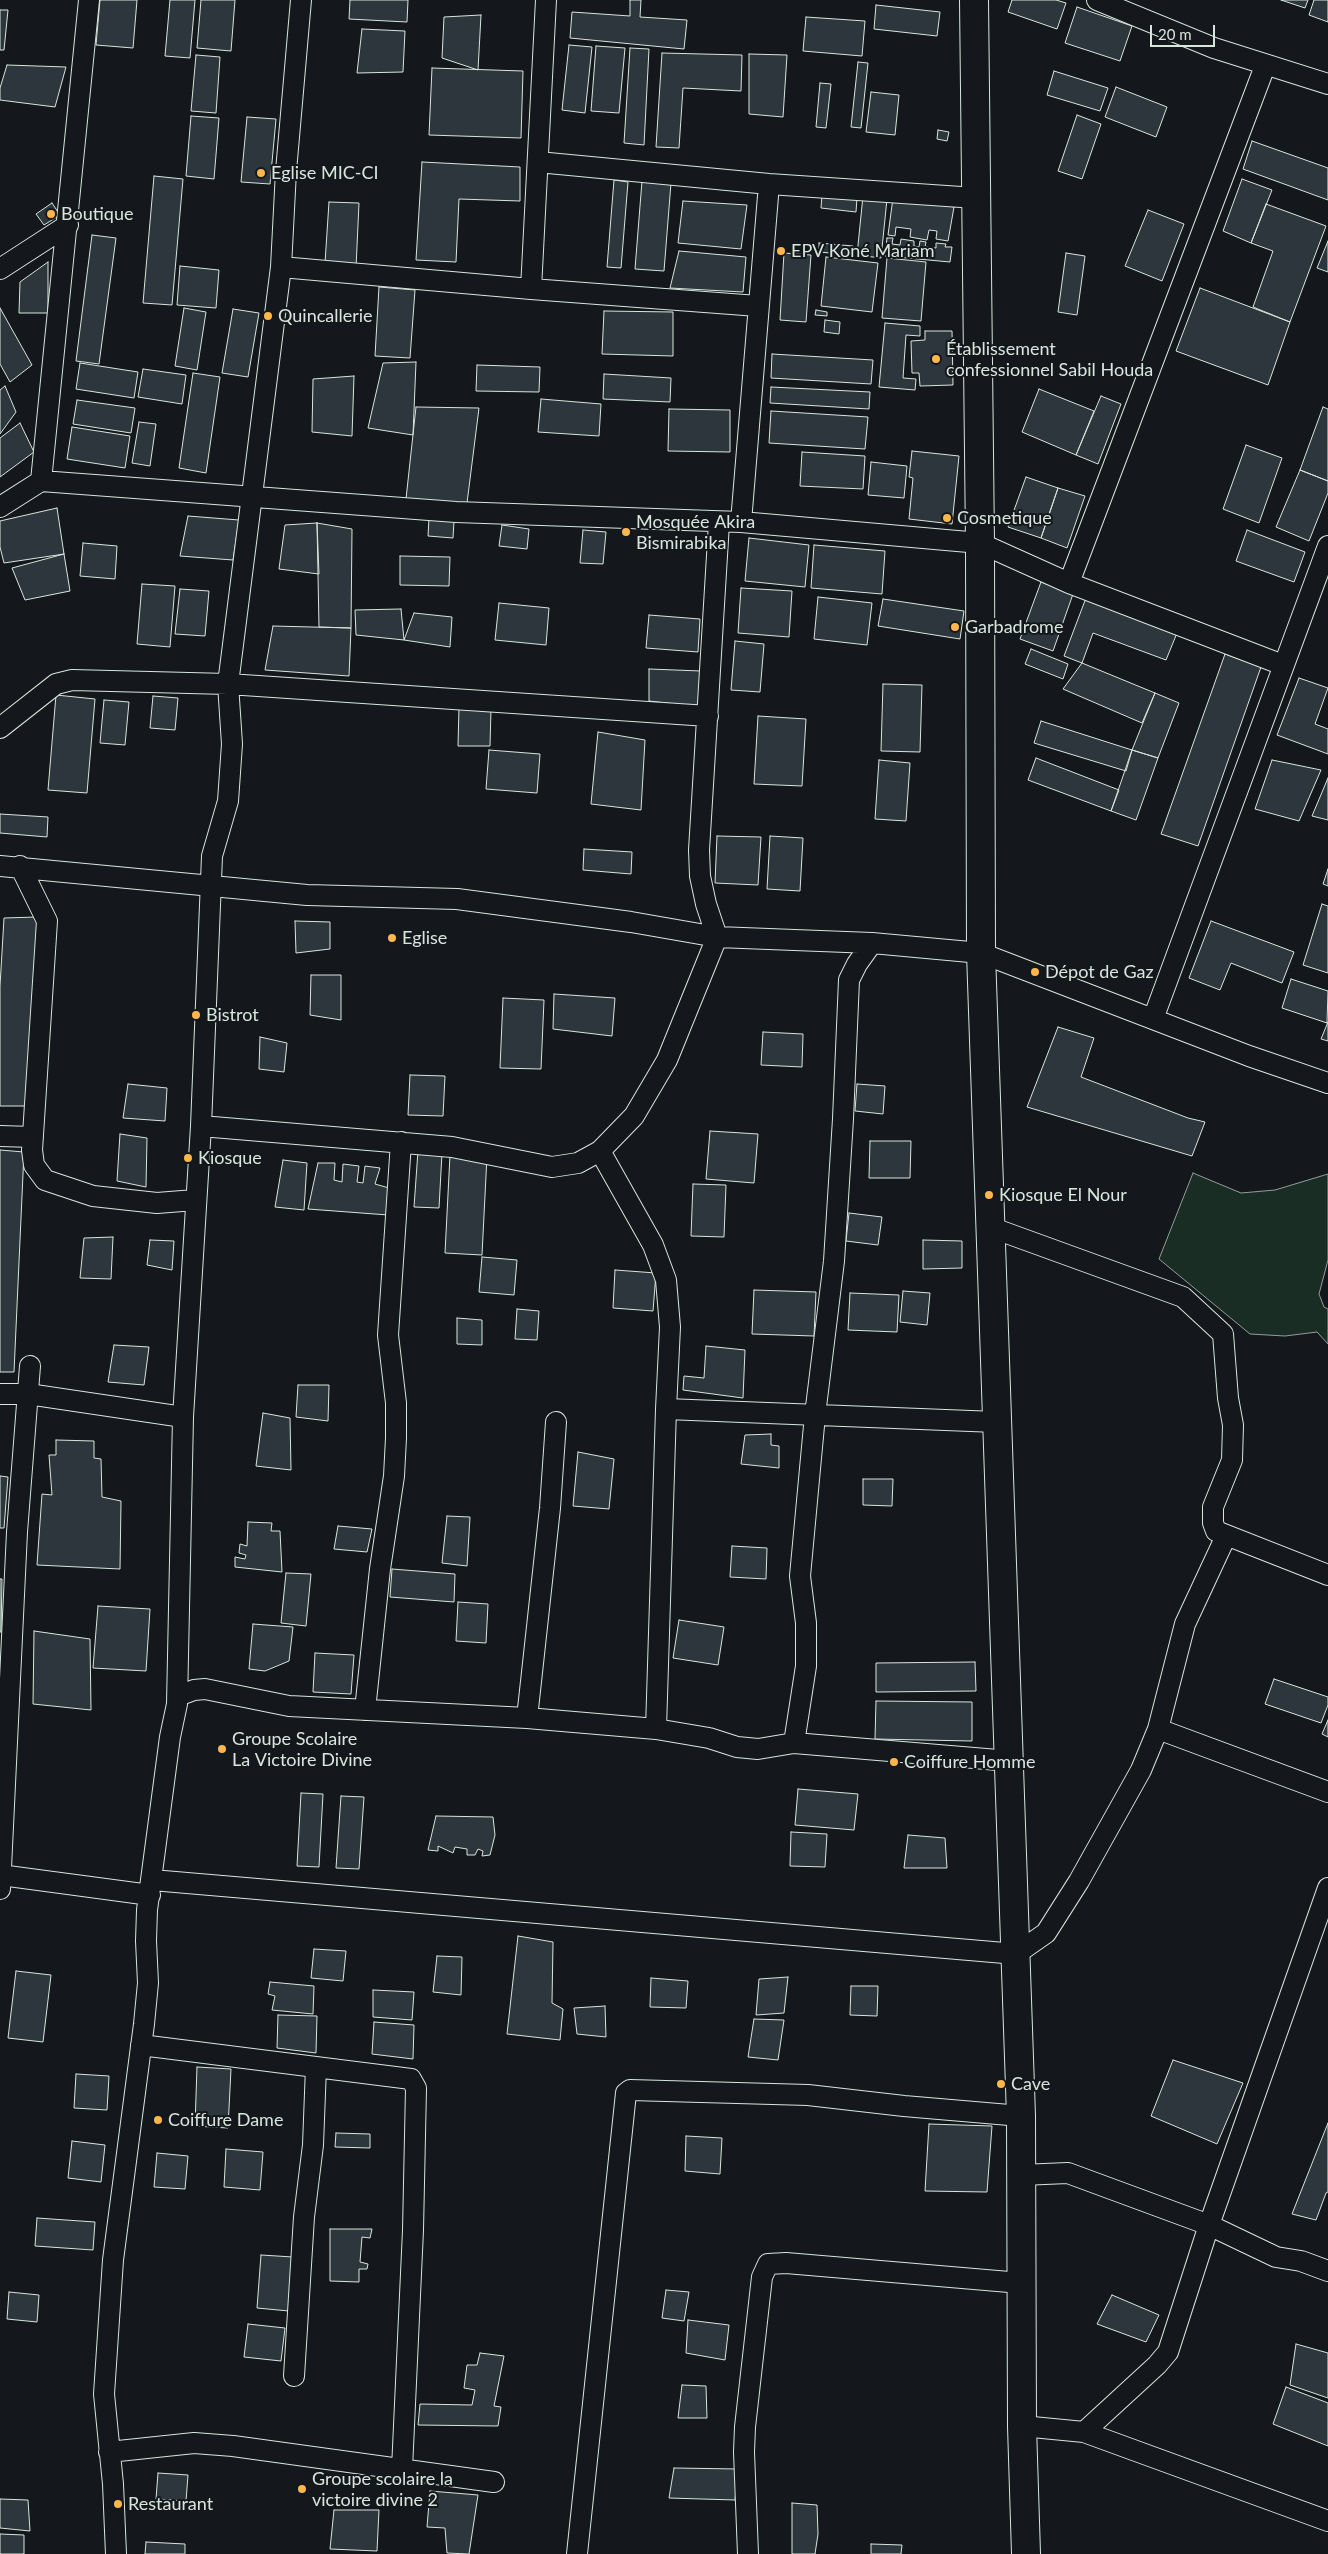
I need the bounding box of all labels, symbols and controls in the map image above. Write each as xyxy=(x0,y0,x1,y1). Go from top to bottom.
scale bar xyxy=(1153,15,1218,47)
text: 20 m xyxy=(1158,25,1192,43)
place label: Eglise MIC-CI xyxy=(271,162,378,184)
marker: Eglise MIC-CI xyxy=(255,167,267,179)
place label: Boutique xyxy=(61,203,133,225)
marker: Boutique xyxy=(45,208,57,220)
place label: EPV Koné Mariam xyxy=(791,240,934,262)
marker: EPV Koné Mariam xyxy=(775,245,787,257)
place label: Quincallerie xyxy=(278,305,373,327)
marker: Quincallerie xyxy=(262,310,274,322)
place label: Établissement confessionnel Sabil Houda xyxy=(946,338,1153,380)
marker: Établissement confessionnel Sabil Houda xyxy=(930,353,942,365)
place label: Cosmetique xyxy=(957,507,1052,529)
place label: Mosquée Akira Bismirabika xyxy=(636,511,755,554)
marker: Cosmetique xyxy=(941,512,953,524)
marker: Mosquée Akira Bismirabika xyxy=(620,526,632,538)
place label: Garbadrome xyxy=(965,616,1063,638)
marker: Garbadrome xyxy=(949,621,961,633)
place label: Eglise xyxy=(402,927,447,949)
marker: Eglise xyxy=(386,932,398,944)
place label: Dépot de Gaz xyxy=(1045,961,1154,983)
marker: Dépot de Gaz xyxy=(1029,966,1041,978)
place label: Bistrot xyxy=(206,1004,259,1026)
marker: Bistrot xyxy=(190,1009,202,1021)
place label: Kiosque xyxy=(198,1147,262,1169)
marker: Kiosque xyxy=(182,1152,194,1164)
place label: Kiosque El Nour xyxy=(999,1184,1127,1206)
marker: Kiosque El Nour xyxy=(983,1189,995,1201)
place label: Groupe Scolaire La Victoire Divine xyxy=(232,1728,372,1770)
marker: Groupe Scolaire La Victoire Divine xyxy=(216,1743,228,1755)
place label: Coiffure Homme xyxy=(904,1751,1035,1773)
marker: Coiffure Homme xyxy=(888,1756,900,1768)
place label: Cave xyxy=(1011,2073,1050,2095)
marker: Cave xyxy=(995,2078,1007,2090)
place label: Coiffure Dame xyxy=(168,2109,283,2131)
marker: Coiffure Dame xyxy=(152,2114,164,2126)
place label: Groupe scolaire la victoire divine 2 xyxy=(312,2468,453,2510)
marker: Groupe scolaire la victoire divine 2 xyxy=(296,2483,308,2495)
place label: Restaurant xyxy=(128,2493,213,2515)
marker: Restaurant xyxy=(112,2498,124,2510)

